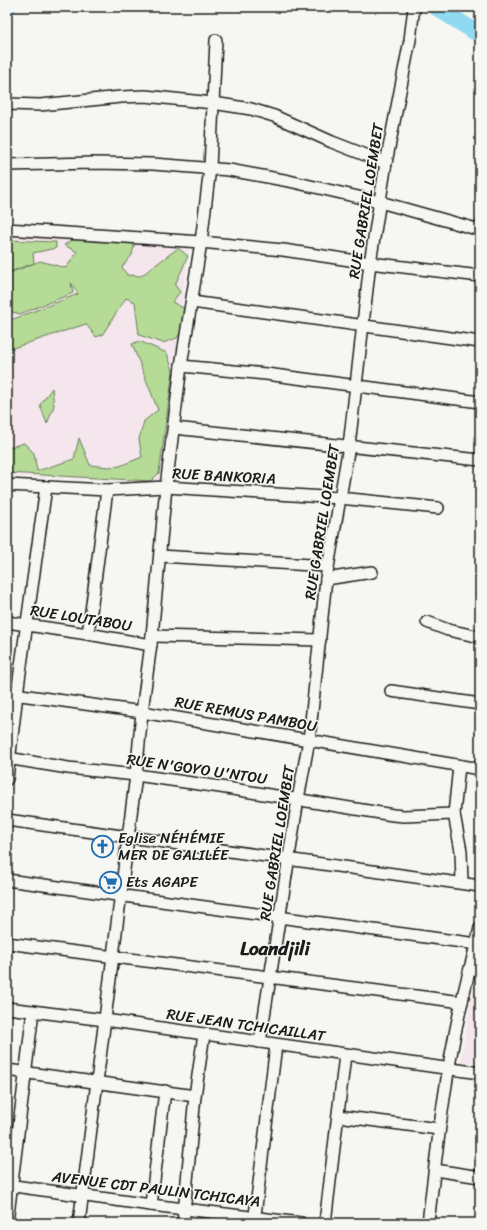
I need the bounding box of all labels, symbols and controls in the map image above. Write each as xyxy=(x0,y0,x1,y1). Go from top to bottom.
street label: RUE GABRIEL LOEMBET xyxy=(341,120,391,280)
street label: RUE GABRIEL LOEMBET xyxy=(297,441,347,601)
street label: RUE BANKORIA xyxy=(172,460,276,492)
street label: RUE LOUTABOU xyxy=(28,597,135,639)
street label: RUE REMUS PAMBOU xyxy=(173,689,320,739)
street label: RUE N'GOYO U'NTOU xyxy=(125,746,270,792)
street label: RUE GABRIEL LOEMBET xyxy=(252,762,302,922)
place label: Eglise NÉHÉMIE MER DE GALILÉE xyxy=(118,825,230,868)
church icon: Eglise NÉHÉMIE MER DE GALILÉE xyxy=(90,834,116,860)
supermarket icon: Ets AGAPE xyxy=(98,869,124,895)
place label: Ets AGAPE xyxy=(126,869,199,895)
district label: Loandjili xyxy=(240,932,312,965)
street label: RUE JEAN TCHICAILLAT xyxy=(165,1001,329,1049)
street label: AVENUE CDT PAULIN TCHICAYA xyxy=(49,1163,262,1215)

